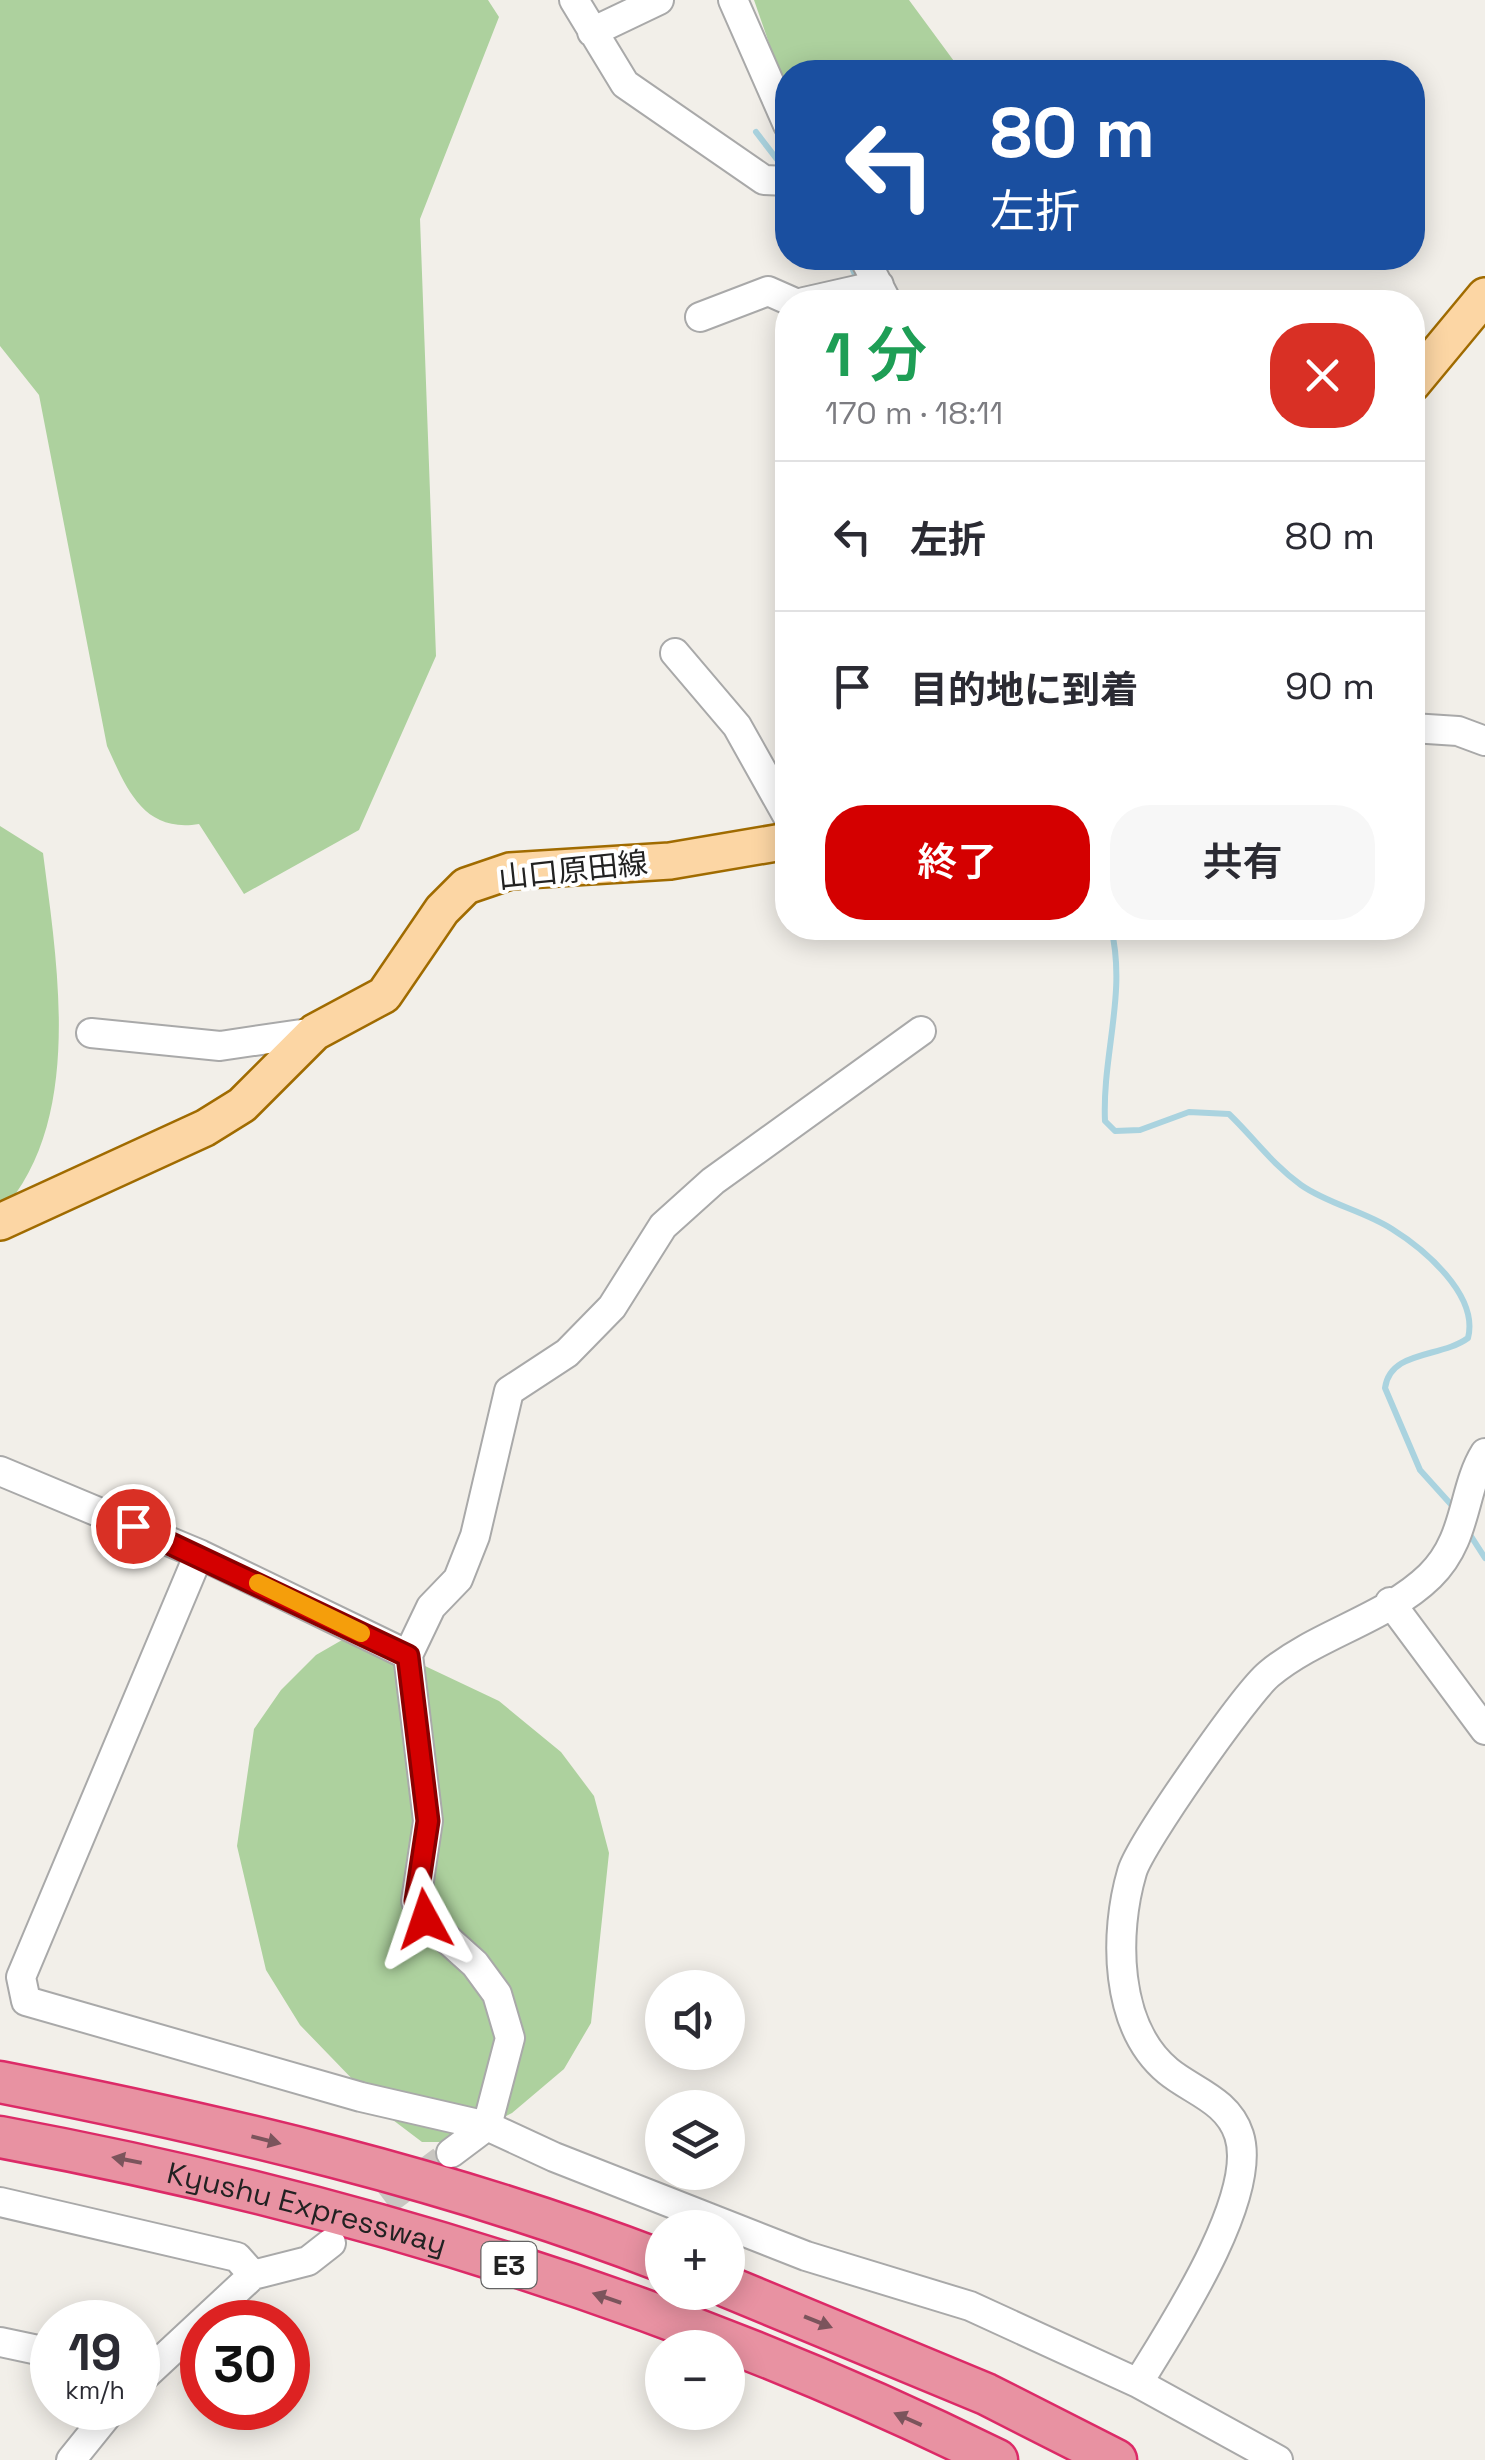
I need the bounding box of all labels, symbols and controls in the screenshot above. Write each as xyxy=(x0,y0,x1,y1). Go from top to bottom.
text: 80 m xyxy=(990,88,1155,177)
icon: left xyxy=(825,100,955,230)
text: 左折 xyxy=(990,183,1080,240)
text: 1 分 xyxy=(825,317,927,394)
button: close xyxy=(1270,323,1375,428)
text: 170 m · 18:11 xyxy=(825,393,1003,433)
icon: left xyxy=(825,509,880,564)
text: 80 m xyxy=(1285,512,1375,560)
text: 左折 xyxy=(910,516,986,564)
icon: arrive xyxy=(825,659,880,714)
text: 90 m xyxy=(1285,662,1375,710)
text: 目的地に到着 xyxy=(910,666,1138,714)
button: 終了 xyxy=(825,805,1090,920)
button: 共有 xyxy=(1110,805,1375,920)
street label: 山口原田線 xyxy=(496,843,650,897)
pin xyxy=(91,1484,176,1569)
icon: arrive xyxy=(106,1499,161,1554)
position arrow xyxy=(373,1867,477,1971)
map controls xyxy=(645,1970,745,2430)
button: sound xyxy=(645,1970,745,2070)
button: layers xyxy=(645,2090,745,2190)
one-way arrow xyxy=(251,2133,282,2149)
one-way arrow xyxy=(111,2152,142,2168)
street label: Kyushu Expressway xyxy=(163,2152,451,2263)
button: + xyxy=(645,2210,745,2310)
road number: E3 xyxy=(482,2242,536,2288)
one-way arrow xyxy=(592,2289,622,2304)
speed limit sign: 30 xyxy=(180,2300,310,2430)
one-way arrow xyxy=(804,2314,834,2330)
text: 19 xyxy=(68,2321,122,2385)
button: − xyxy=(645,2330,745,2430)
text: km/h xyxy=(65,2374,125,2406)
one-way arrow xyxy=(894,2411,923,2427)

